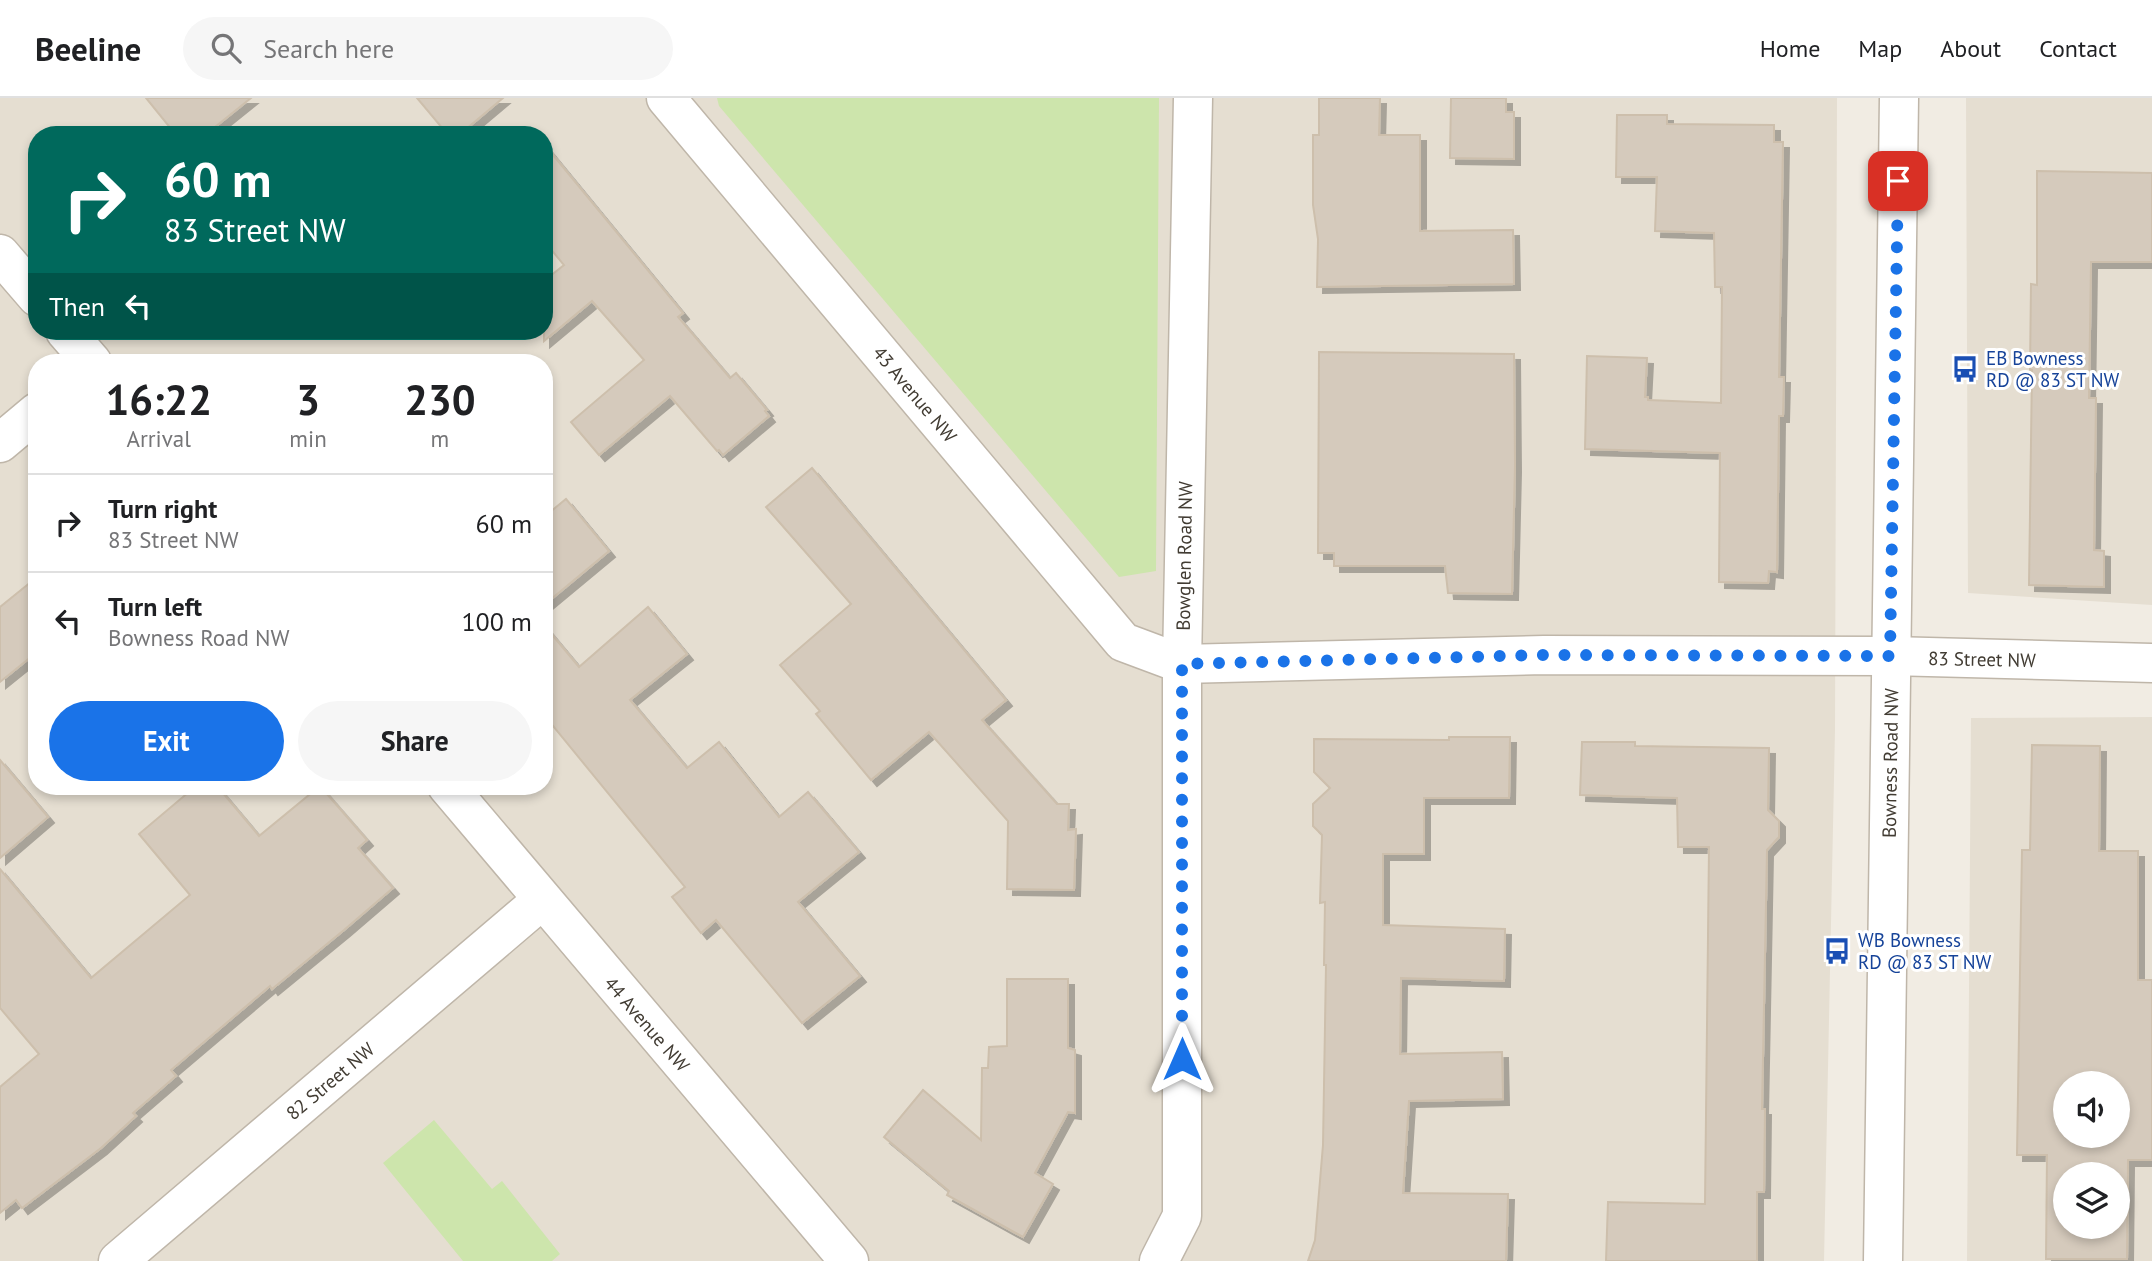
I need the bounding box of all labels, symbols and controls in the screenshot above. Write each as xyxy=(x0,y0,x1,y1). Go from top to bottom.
search box xyxy=(183,17,673,80)
text: Beeline xyxy=(35,27,141,70)
icon: search xyxy=(207,29,245,67)
text: Search here xyxy=(263,32,394,65)
text: Home xyxy=(1760,33,1820,64)
text: Map xyxy=(1858,33,1902,64)
text: About xyxy=(1940,33,2001,64)
text: Contact xyxy=(2039,33,2117,64)
text: 60 m xyxy=(164,147,271,211)
pin xyxy=(1868,151,1928,211)
icon: right xyxy=(49,154,140,245)
icon: arrive xyxy=(1879,162,1917,200)
text: 83 Street NW xyxy=(164,209,346,251)
icon: left xyxy=(119,287,157,325)
text: Then xyxy=(49,290,105,323)
street label: 43 Avenue NW xyxy=(868,341,962,447)
place label: EB Bowness RD @ 83 ST NW xyxy=(1986,346,2120,392)
bus stop icon: EB Bowness RD @ 83 ST NW xyxy=(1950,354,1980,384)
text: 16:22 xyxy=(105,372,212,427)
text: 3 xyxy=(296,372,320,427)
text: 230 xyxy=(404,372,476,427)
text: Arrival xyxy=(126,424,191,453)
text: min xyxy=(289,424,327,453)
text: m xyxy=(431,424,449,453)
street label: Bowglen Road NW xyxy=(1171,481,1197,631)
text: Turn right xyxy=(108,492,217,525)
icon: right xyxy=(49,504,87,542)
text: 60 m xyxy=(476,507,532,540)
text: 83 Street NW xyxy=(108,525,239,554)
text: Turn left xyxy=(108,590,202,623)
icon: left xyxy=(49,602,87,640)
text: 100 m xyxy=(461,605,532,638)
text: Bowness Road NW xyxy=(108,623,290,652)
street label: 83 Street NW xyxy=(1928,646,2036,672)
street label: Bowness Road NW xyxy=(1877,688,1903,838)
button: Exit xyxy=(49,701,284,781)
button: Share xyxy=(298,701,532,781)
place label: WB Bowness RD @ 83 ST NW xyxy=(1858,928,1992,974)
bus stop icon: WB Bowness RD @ 83 ST NW xyxy=(1822,936,1852,966)
street label: 44 Avenue NW xyxy=(599,972,695,1077)
position arrow xyxy=(1145,1022,1219,1096)
street label: 82 Street NW xyxy=(281,1037,379,1125)
map controls xyxy=(2053,1071,2130,1239)
button: sound xyxy=(2053,1071,2130,1148)
button: layers xyxy=(2053,1162,2130,1239)

